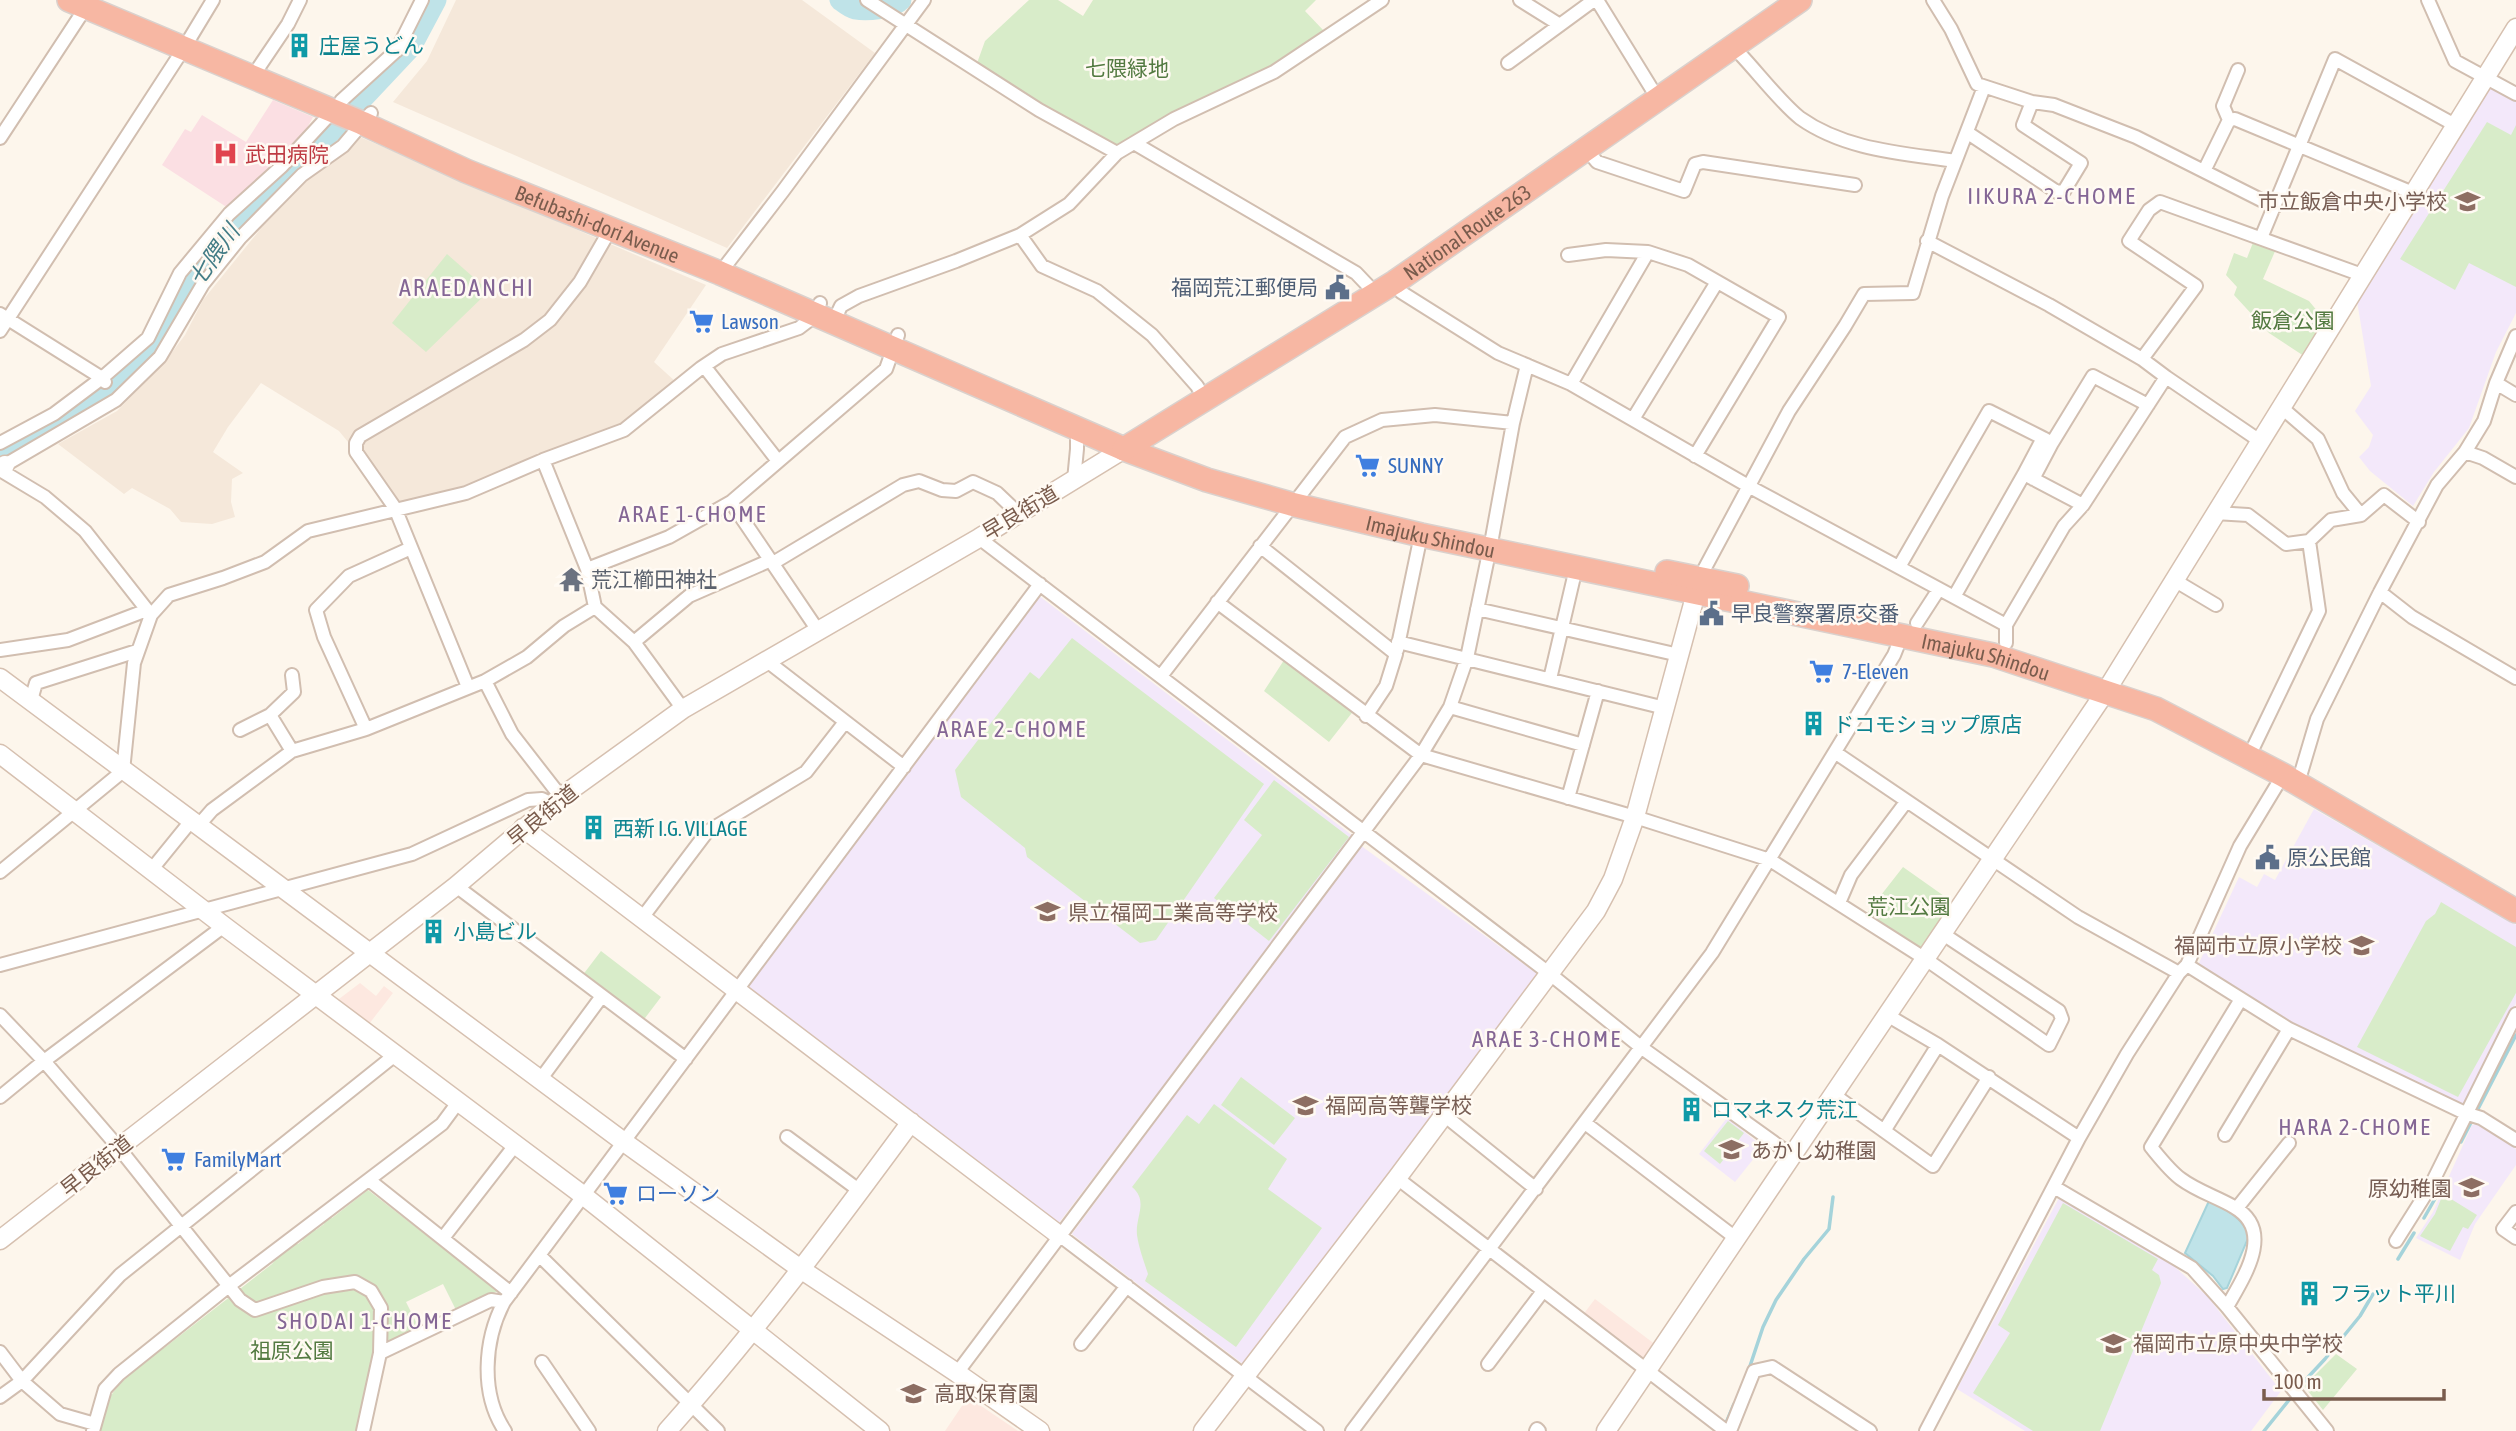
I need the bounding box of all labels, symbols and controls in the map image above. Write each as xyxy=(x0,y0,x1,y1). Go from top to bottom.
building icon: 庄屋うどん xyxy=(285,31,313,59)
place label: 庄屋うどん xyxy=(319,33,424,57)
park label: 七隈緑地 xyxy=(1085,56,1169,80)
hospital icon: 武田病院 xyxy=(211,140,239,168)
place label: 武田病院 xyxy=(245,142,329,166)
street label: National Route 263 xyxy=(1399,179,1535,285)
street label: Befubashi-dori Avenue xyxy=(512,180,683,268)
district label: IIKURA 2-CHOME xyxy=(1967,183,2137,209)
school or university icon: 市立飯倉中央小学校 xyxy=(2453,187,2481,215)
place label: 市立飯倉中央小学校 xyxy=(2258,189,2447,213)
water label: 七隈川 xyxy=(184,217,246,291)
public building icon: 福岡荒江郵便局 xyxy=(1324,273,1352,301)
district label: ARAEDANCHI xyxy=(399,274,535,301)
place label: 福岡荒江郵便局 xyxy=(1171,275,1318,299)
supermarket icon: Lawson xyxy=(687,307,715,335)
park label: 飯倉公園 xyxy=(2251,308,2335,332)
place label: Lawson xyxy=(721,309,779,333)
supermarket icon: SUNNY xyxy=(1354,451,1382,479)
place label: SUNNY xyxy=(1388,453,1444,477)
street label: 早良街道 xyxy=(978,480,1062,544)
district label: ARAE 1-CHOME xyxy=(619,501,767,527)
street label: Imajuku Shindou xyxy=(1364,510,1497,562)
temple icon: 荒江櫛田神社 xyxy=(557,565,585,593)
place label: 荒江櫛田神社 xyxy=(591,567,717,591)
public building icon: 早良警察署原交番 xyxy=(1697,599,1725,627)
place label: 早良警察署原交番 xyxy=(1731,601,1899,625)
street label: Imajuku Shindou xyxy=(1920,628,2053,685)
supermarket icon: 7-Eleven xyxy=(1808,657,1836,685)
place label: 7-Eleven xyxy=(1842,659,1909,683)
building icon: ドコモショップ原店 xyxy=(1799,710,1827,738)
place label: ドコモショップ原店 xyxy=(1833,712,2022,736)
district label: ARAE 2-CHOME xyxy=(937,716,1087,742)
street label: 早良街道 xyxy=(502,779,582,851)
building icon: 西新 I.G. VILLAGE xyxy=(579,814,607,842)
place label: 西新 I.G. VILLAGE xyxy=(613,816,747,840)
public building icon: 原公民館 xyxy=(2253,843,2281,871)
place label: 原公民館 xyxy=(2287,845,2371,869)
park label: 荒江公園 xyxy=(1867,894,1951,918)
school or university icon: 県立福岡工業高等学校 xyxy=(1034,898,1062,926)
place label: 県立福岡工業高等学校 xyxy=(1068,900,1278,924)
building icon: 小島ビル xyxy=(419,917,447,945)
place label: 小島ビル xyxy=(453,919,537,943)
school or university icon: 福岡市立原小学校 xyxy=(2348,931,2376,959)
place label: 福岡市立原小学校 xyxy=(2174,933,2342,957)
district label: ARAE 3-CHOME xyxy=(1472,1026,1622,1052)
school or university icon: 福岡高等聾学校 xyxy=(1291,1091,1319,1119)
place label: 福岡高等聾学校 xyxy=(1325,1093,1472,1117)
building icon: ロマネスク荒江 xyxy=(1677,1095,1705,1123)
place label: ロマネスク荒江 xyxy=(1711,1097,1858,1121)
district label: HARA 2-CHOME xyxy=(2278,1114,2432,1140)
street label: 早良街道 xyxy=(56,1130,136,1200)
school or university icon: あかし幼稚園 xyxy=(1717,1136,1745,1164)
place label: あかし幼稚園 xyxy=(1751,1138,1877,1162)
supermarket icon: FamilyMart xyxy=(160,1145,188,1173)
place label: FamilyMart xyxy=(194,1147,282,1171)
school or university icon: 原幼稚園 xyxy=(2458,1174,2486,1202)
place label: 原幼稚園 xyxy=(2368,1176,2452,1200)
supermarket icon: ローソン xyxy=(602,1179,630,1207)
place label: ローソン xyxy=(636,1181,720,1205)
building icon: フラット平川 xyxy=(2296,1279,2324,1307)
place label: フラット平川 xyxy=(2330,1281,2456,1305)
district label: SHODAI 1-CHOME xyxy=(277,1308,453,1334)
school or university icon: 福岡市立原中央中学校 xyxy=(2099,1329,2127,1357)
place label: 福岡市立原中央中学校 xyxy=(2133,1331,2343,1355)
park label: 祖原公園 xyxy=(250,1338,334,1362)
scale bar xyxy=(2264,1358,2444,1402)
text: 100 m xyxy=(2274,1369,2322,1393)
school or university icon: 高取保育園 xyxy=(900,1379,928,1407)
place label: 高取保育園 xyxy=(934,1381,1039,1405)

